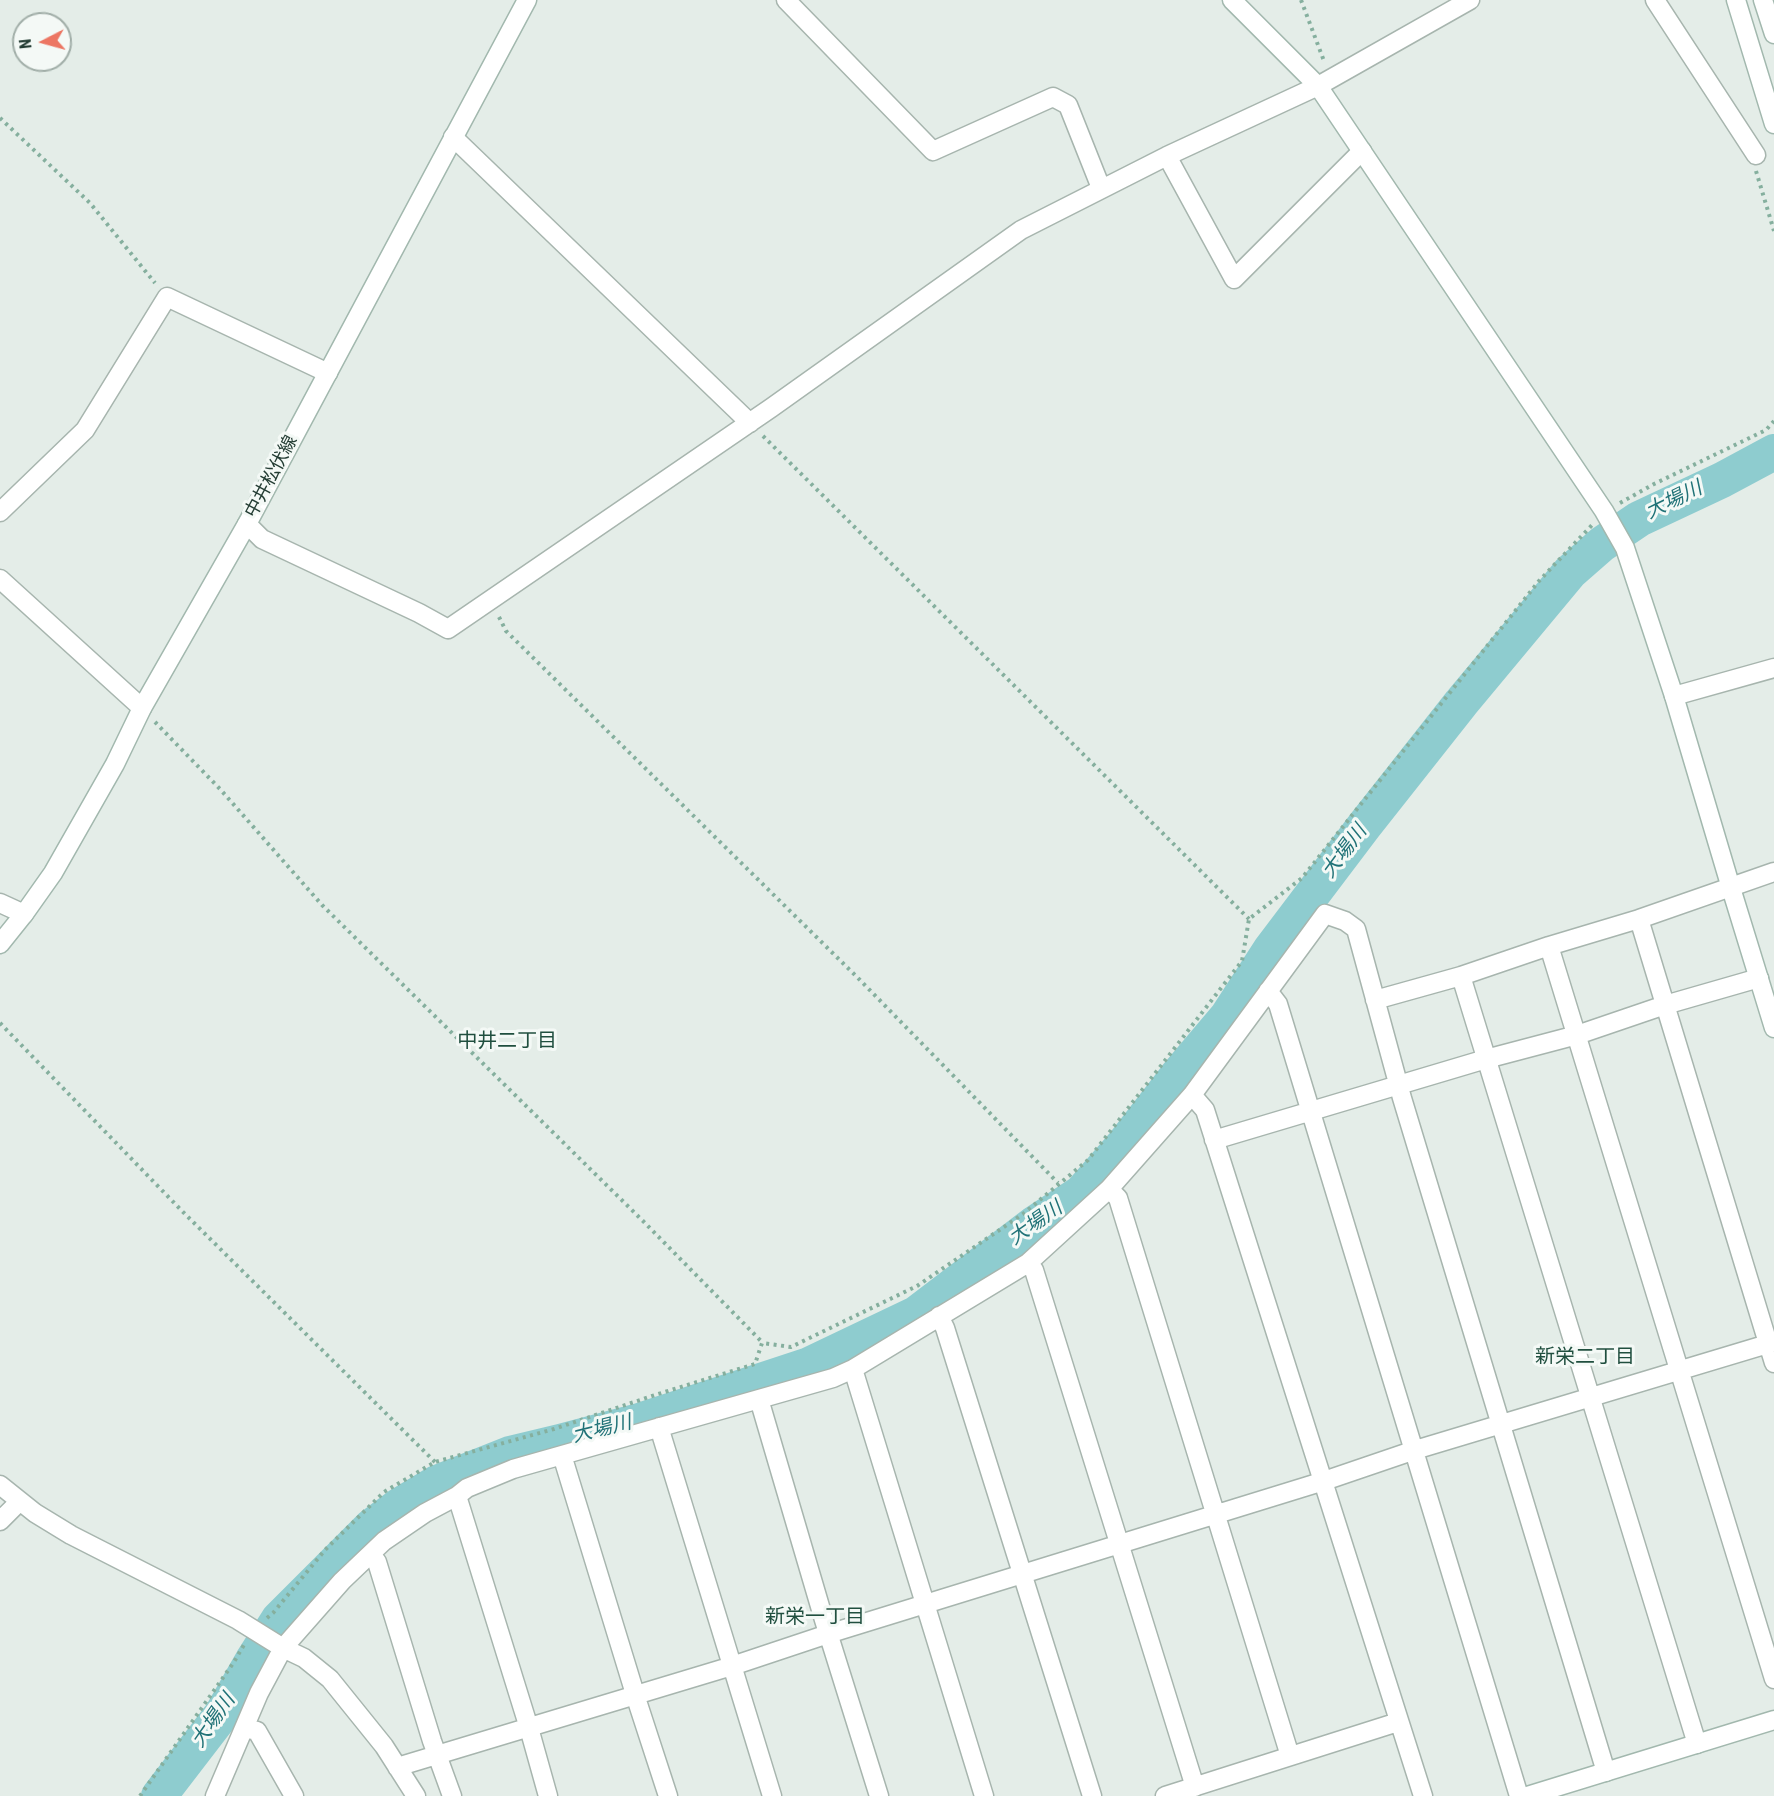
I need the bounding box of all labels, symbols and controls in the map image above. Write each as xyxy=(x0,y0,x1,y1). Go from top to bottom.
north arrow xyxy=(12,12,72,72)
text: N xyxy=(16,38,36,50)
street label: 中井松伏線 xyxy=(241,432,303,522)
water label: 大場川 xyxy=(1642,477,1706,525)
water label: 大場川 xyxy=(1317,821,1373,883)
district label: 中井二丁目 xyxy=(457,1030,557,1054)
water label: 大場川 xyxy=(1005,1197,1067,1251)
district label: 新栄二丁目 xyxy=(1535,1346,1635,1370)
water label: 大場川 xyxy=(570,1411,634,1449)
district label: 新栄一丁目 xyxy=(765,1606,865,1630)
water label: 大場川 xyxy=(187,1690,241,1752)

